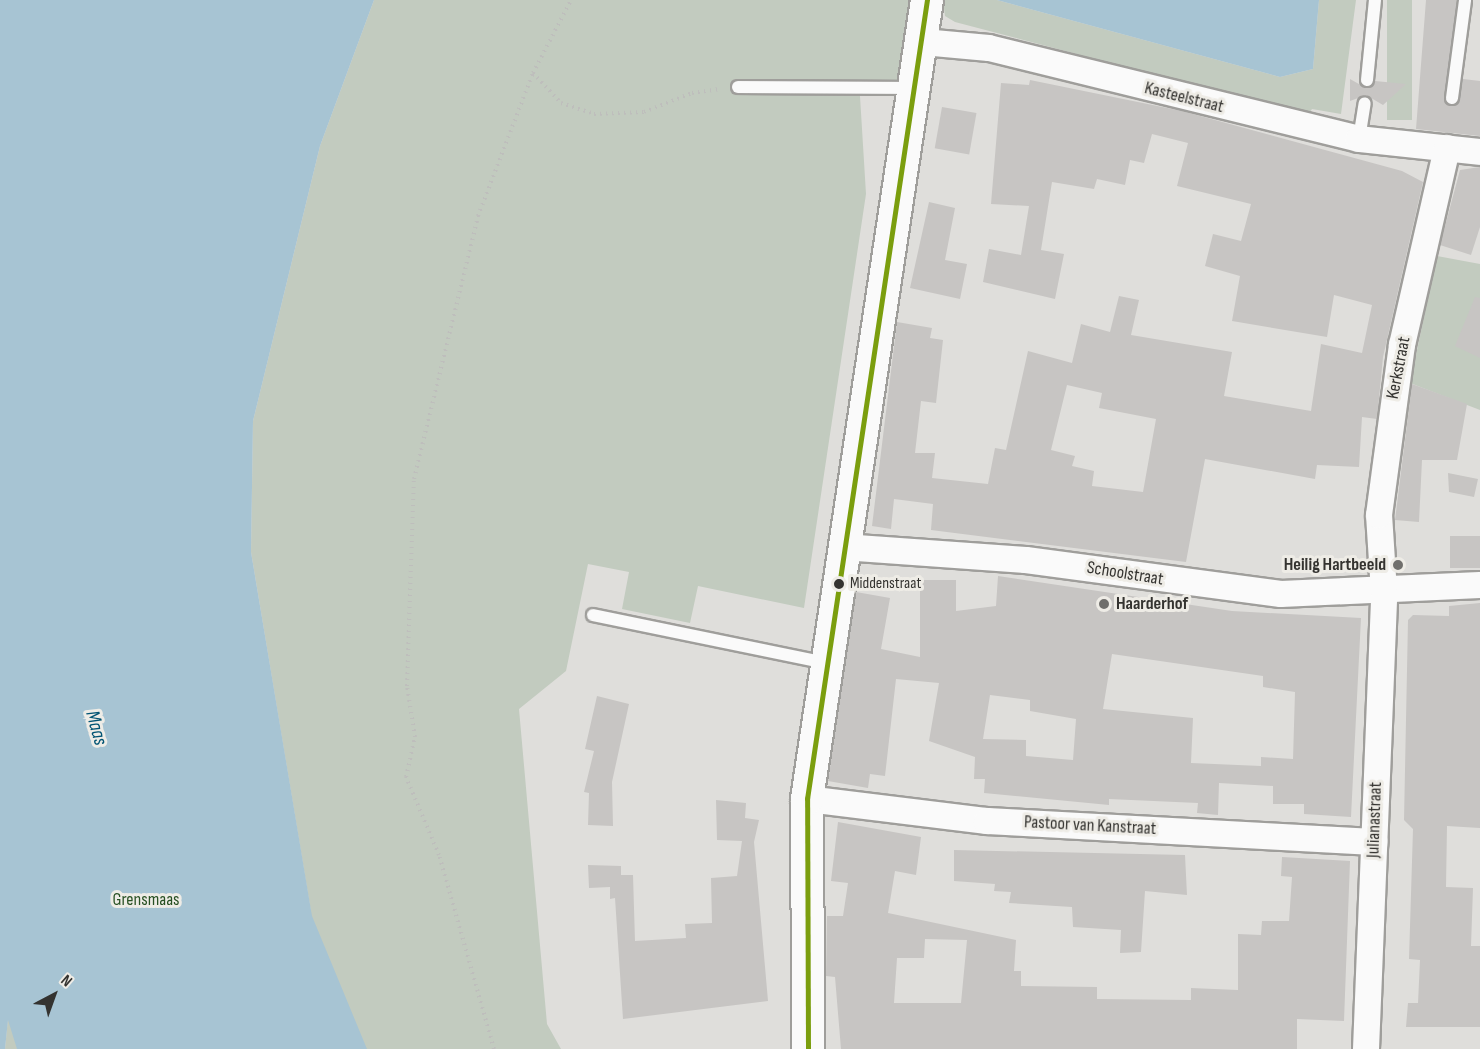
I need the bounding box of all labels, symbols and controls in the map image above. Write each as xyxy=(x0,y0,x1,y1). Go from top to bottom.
street label: Kasteelstraat xyxy=(1142,78,1226,118)
street label: Kerkstraat xyxy=(1382,335,1416,401)
place label: Heilig Hartbeeld xyxy=(1284,554,1386,576)
street label: Schoolstraat xyxy=(1085,557,1165,591)
marker: Heilig Hartbeeld xyxy=(1391,558,1405,572)
place label: Middenstraat xyxy=(850,574,921,594)
marker: Middenstraat xyxy=(833,578,845,590)
place label: Haarderhof xyxy=(1116,593,1188,615)
marker: Haarderhof xyxy=(1097,597,1111,611)
water label: Maas xyxy=(80,708,112,748)
street label: Julianastraat xyxy=(1363,782,1387,858)
street label: Pastoor van Kanstraat xyxy=(1023,812,1157,840)
park label: Grensmaas xyxy=(112,889,180,911)
north arrow xyxy=(24,965,84,1025)
text: N xyxy=(57,971,76,991)

